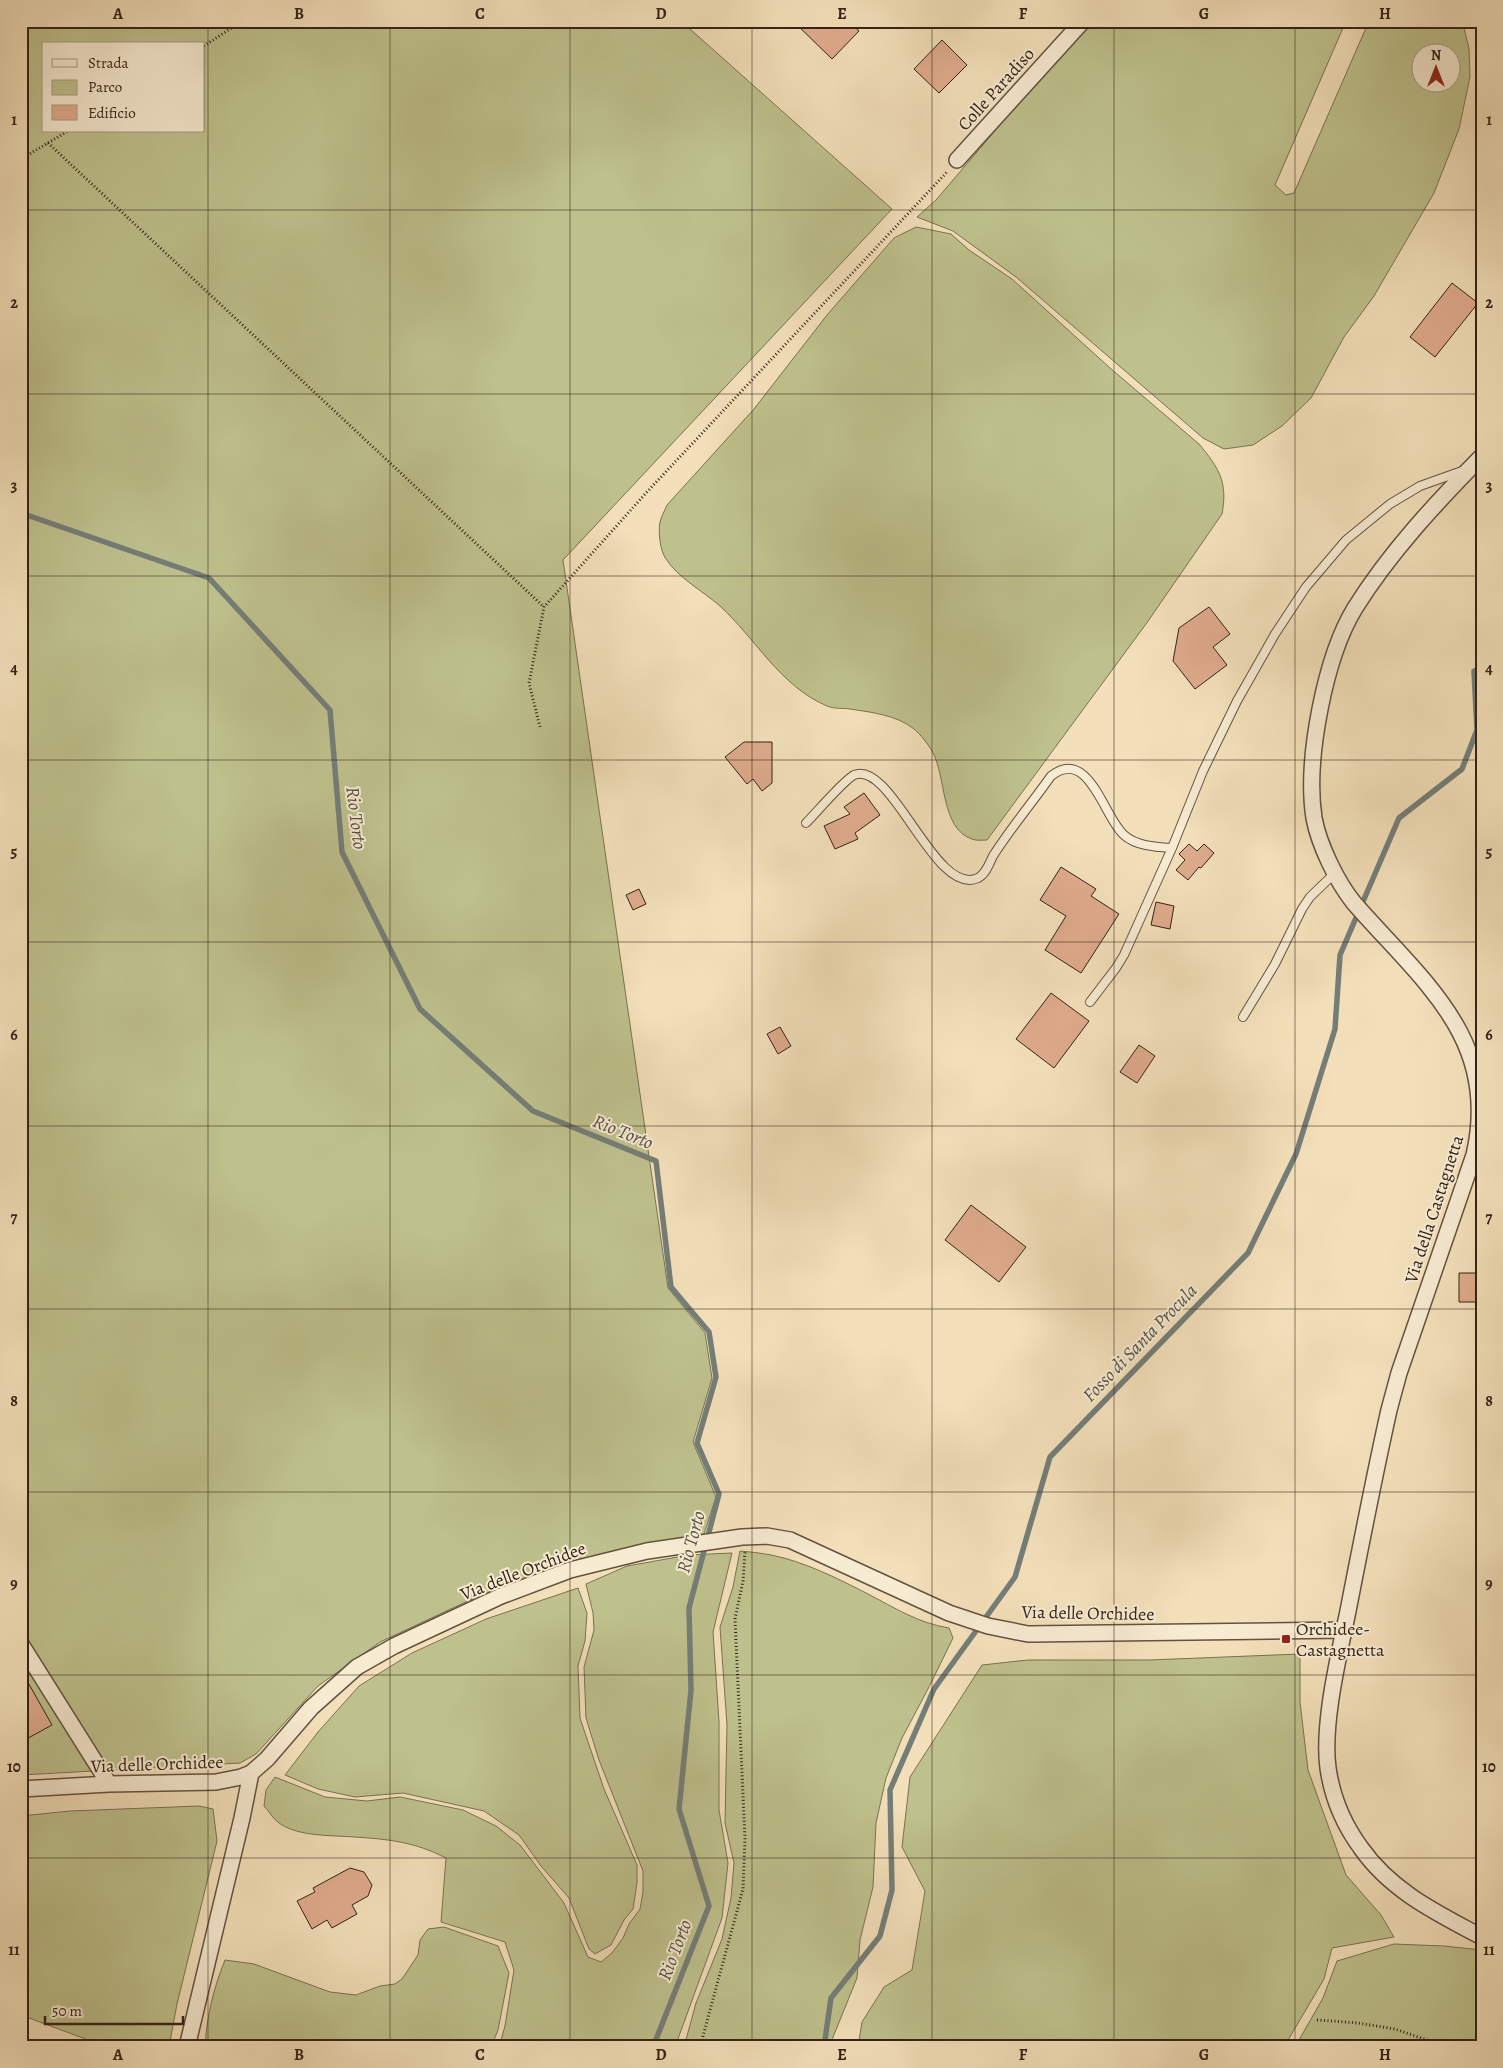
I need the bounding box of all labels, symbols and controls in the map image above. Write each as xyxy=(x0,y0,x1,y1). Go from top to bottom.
text: A xyxy=(112,3,124,25)
text: B xyxy=(294,3,304,25)
text: C xyxy=(475,3,485,25)
text: D xyxy=(655,3,667,25)
text: E xyxy=(837,3,847,25)
text: F xyxy=(1019,3,1028,25)
text: G xyxy=(1199,3,1209,25)
text: H xyxy=(1379,3,1391,25)
legend xyxy=(42,42,205,132)
street label: Colle Paradiso xyxy=(952,42,1040,136)
north arrow xyxy=(1410,42,1460,92)
text: N xyxy=(1431,46,1441,65)
text: Strada xyxy=(88,53,129,73)
text: Parco xyxy=(88,77,122,97)
text: Edificio xyxy=(88,103,136,123)
text: 1 xyxy=(11,109,17,131)
text: 1 xyxy=(1486,109,1492,131)
text: 2 xyxy=(10,292,18,314)
text: 2 xyxy=(1485,292,1493,314)
text: 3 xyxy=(11,475,18,497)
text: 3 xyxy=(1486,475,1493,497)
text: 4 xyxy=(10,658,18,680)
text: 4 xyxy=(1485,658,1493,680)
water label: Rio Torto xyxy=(339,785,373,851)
text: 5 xyxy=(11,841,18,863)
text: 5 xyxy=(1486,841,1493,863)
text: 6 xyxy=(10,1024,18,1046)
text: 6 xyxy=(1485,1024,1493,1046)
water label: Rio Torto xyxy=(589,1108,657,1156)
street label: Via della Castagnetta xyxy=(1398,1131,1469,1287)
text: 7 xyxy=(11,1207,18,1229)
text: 7 xyxy=(1486,1207,1493,1229)
water label: Fosso di Santa Procula xyxy=(1077,1278,1203,1408)
text: 8 xyxy=(10,1390,18,1412)
text: 8 xyxy=(1485,1390,1493,1412)
water label: Rio Torto xyxy=(670,1508,712,1576)
street label: Via delle Orchidee xyxy=(456,1536,589,1606)
text: 9 xyxy=(10,1573,18,1595)
text: 9 xyxy=(1485,1573,1493,1595)
street label: Via delle Orchidee xyxy=(1020,1600,1155,1626)
place label: Orchidee- Castagnetta xyxy=(1296,1617,1385,1662)
marker: Orchidee- Castagnetta xyxy=(1280,1633,1292,1645)
street label: Via delle Orchidee xyxy=(89,1750,224,1778)
text: 10 xyxy=(7,1756,21,1778)
text: 10 xyxy=(1482,1756,1496,1778)
water label: Rio Torto xyxy=(652,1916,699,1984)
text: 11 xyxy=(8,1939,20,1961)
text: 11 xyxy=(1483,1939,1495,1961)
scale bar xyxy=(45,1993,182,2025)
text: 50 m xyxy=(52,2001,82,2021)
text: A xyxy=(112,2044,124,2066)
text: B xyxy=(294,2044,304,2066)
text: C xyxy=(475,2044,485,2066)
text: D xyxy=(655,2044,667,2066)
text: E xyxy=(837,2044,847,2066)
text: F xyxy=(1019,2044,1028,2066)
text: G xyxy=(1199,2044,1209,2066)
text: H xyxy=(1379,2044,1391,2066)

